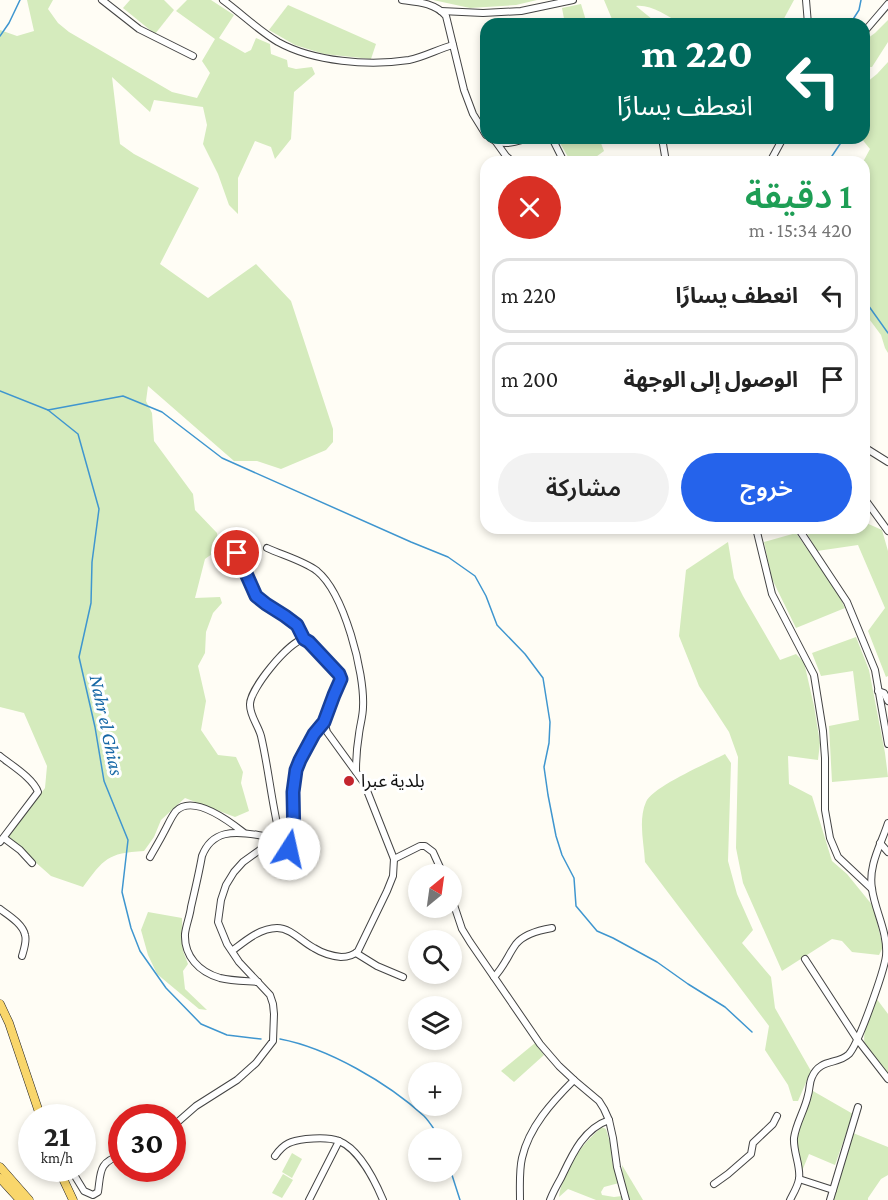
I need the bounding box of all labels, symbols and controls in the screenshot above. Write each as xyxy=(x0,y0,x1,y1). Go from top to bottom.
text: 220 m xyxy=(642,29,753,76)
icon: left xyxy=(774,42,852,120)
text: انعطف يسارًا xyxy=(617,91,753,121)
button: close xyxy=(498,176,561,239)
text: 1 دقيقة xyxy=(745,176,852,216)
text: 420 m · 15:34 xyxy=(749,219,852,241)
icon: left xyxy=(816,279,849,312)
text: 220 m xyxy=(501,283,556,308)
text: انعطف يسارًا xyxy=(676,283,798,308)
icon: arrive xyxy=(816,363,849,396)
text: 200 m xyxy=(501,367,558,392)
text: الوصول إلى الوجهة xyxy=(623,367,798,392)
button: مشاركة xyxy=(498,453,669,522)
button: خروج xyxy=(681,453,852,522)
pin xyxy=(211,527,262,578)
icon: arrive xyxy=(220,536,253,569)
water label: Nahr el Ghias xyxy=(86,673,129,778)
place label: بلدية عبرا xyxy=(361,771,425,792)
marker: بلدية عبرا xyxy=(342,774,356,788)
position arrow xyxy=(257,817,321,881)
north arrow xyxy=(408,864,462,918)
map controls xyxy=(408,864,462,1182)
button: search xyxy=(408,930,462,984)
button: layers xyxy=(408,996,462,1050)
button: + xyxy=(408,1062,462,1116)
speed limit sign: 30 xyxy=(108,1104,186,1182)
text: 21 xyxy=(44,1119,70,1152)
button: − xyxy=(408,1128,462,1182)
text: km/h xyxy=(41,1150,73,1166)

